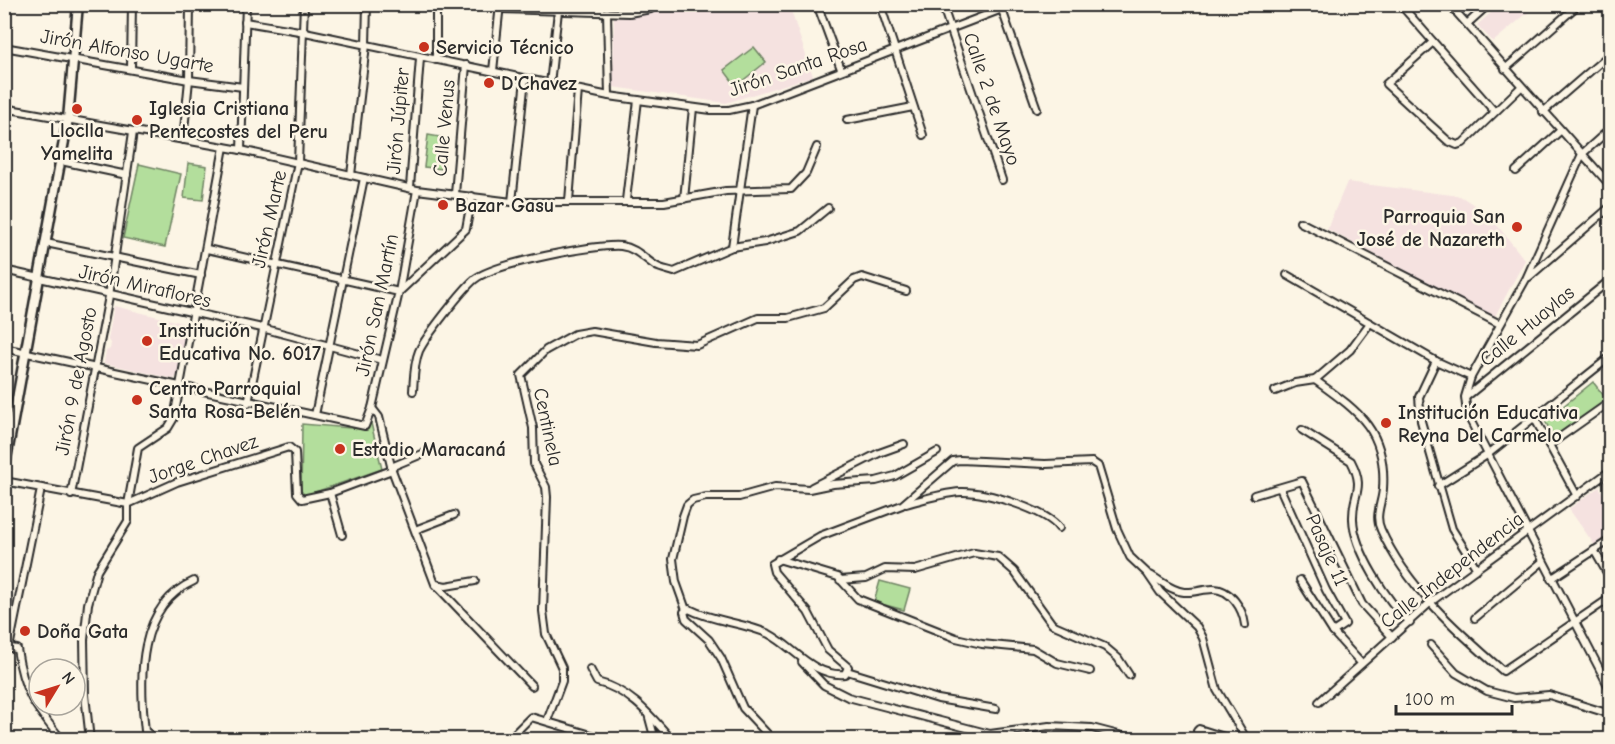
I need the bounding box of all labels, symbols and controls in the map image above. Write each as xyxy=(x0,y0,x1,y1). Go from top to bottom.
street label: Jirón Alfonso Ugarte xyxy=(39,24,215,78)
street label: Calle 2 de Mayo xyxy=(959,30,1025,168)
street label: Jirón Santa Rosa xyxy=(726,33,870,101)
place label: Servicio Técnico xyxy=(436,36,574,59)
marker: Servicio Técnico xyxy=(417,40,431,54)
street label: Jirón Júpiter xyxy=(382,67,414,175)
place label: D'Chavez xyxy=(501,72,577,95)
marker: D'Chavez xyxy=(482,76,496,90)
street label: Calle Venus xyxy=(428,79,460,177)
place label: Iglesia Cristiana Pentecostes del Peru xyxy=(149,97,328,143)
marker: Lloclla Yamelita xyxy=(70,102,84,116)
marker: Iglesia Cristiana Pentecostes del Peru xyxy=(130,113,144,127)
place label: Lloclla Yamelita xyxy=(41,119,113,165)
street label: Jirón Marte xyxy=(247,168,291,270)
place label: Bazar Gasu xyxy=(455,194,554,217)
marker: Bazar Gasu xyxy=(436,198,450,212)
place label: Parroquia San José de Nazareth xyxy=(1356,205,1505,251)
marker: Parroquia San José de Nazareth xyxy=(1510,220,1524,234)
street label: Jirón San Martín xyxy=(351,232,403,378)
street label: Jirón Miraflores xyxy=(77,260,213,312)
street label: Calle Huaylas xyxy=(1475,281,1579,371)
street label: Jirón 9 de Agosto xyxy=(50,305,102,457)
place label: Institución Educativa No. 6017 xyxy=(159,319,321,365)
marker: Institución Educativa No. 6017 xyxy=(140,334,154,348)
place label: Centro Parroquial Santa Rosa-Belén xyxy=(149,377,301,423)
street label: Centinela xyxy=(528,386,568,468)
marker: Centro Parroquial Santa Rosa-Belén xyxy=(130,393,144,407)
place label: Institución Educativa Reyna Del Carmelo xyxy=(1398,401,1578,447)
marker: Institución Educativa Reyna Del Carmelo xyxy=(1379,416,1393,430)
street label: Jorge Chavez xyxy=(145,429,261,488)
place label: Estadio Maracaná xyxy=(352,438,506,461)
marker: Estadio Maracaná xyxy=(333,442,347,456)
street label: Calle Independencia xyxy=(1376,507,1528,633)
street label: Pasaje 11 xyxy=(1301,510,1353,590)
place label: Doña Gata xyxy=(37,620,128,643)
marker: Doña Gata xyxy=(18,624,32,638)
north arrow xyxy=(27,657,87,717)
text: N xyxy=(58,669,78,688)
scale bar xyxy=(1396,678,1512,716)
text: 100 m xyxy=(1405,689,1455,710)

